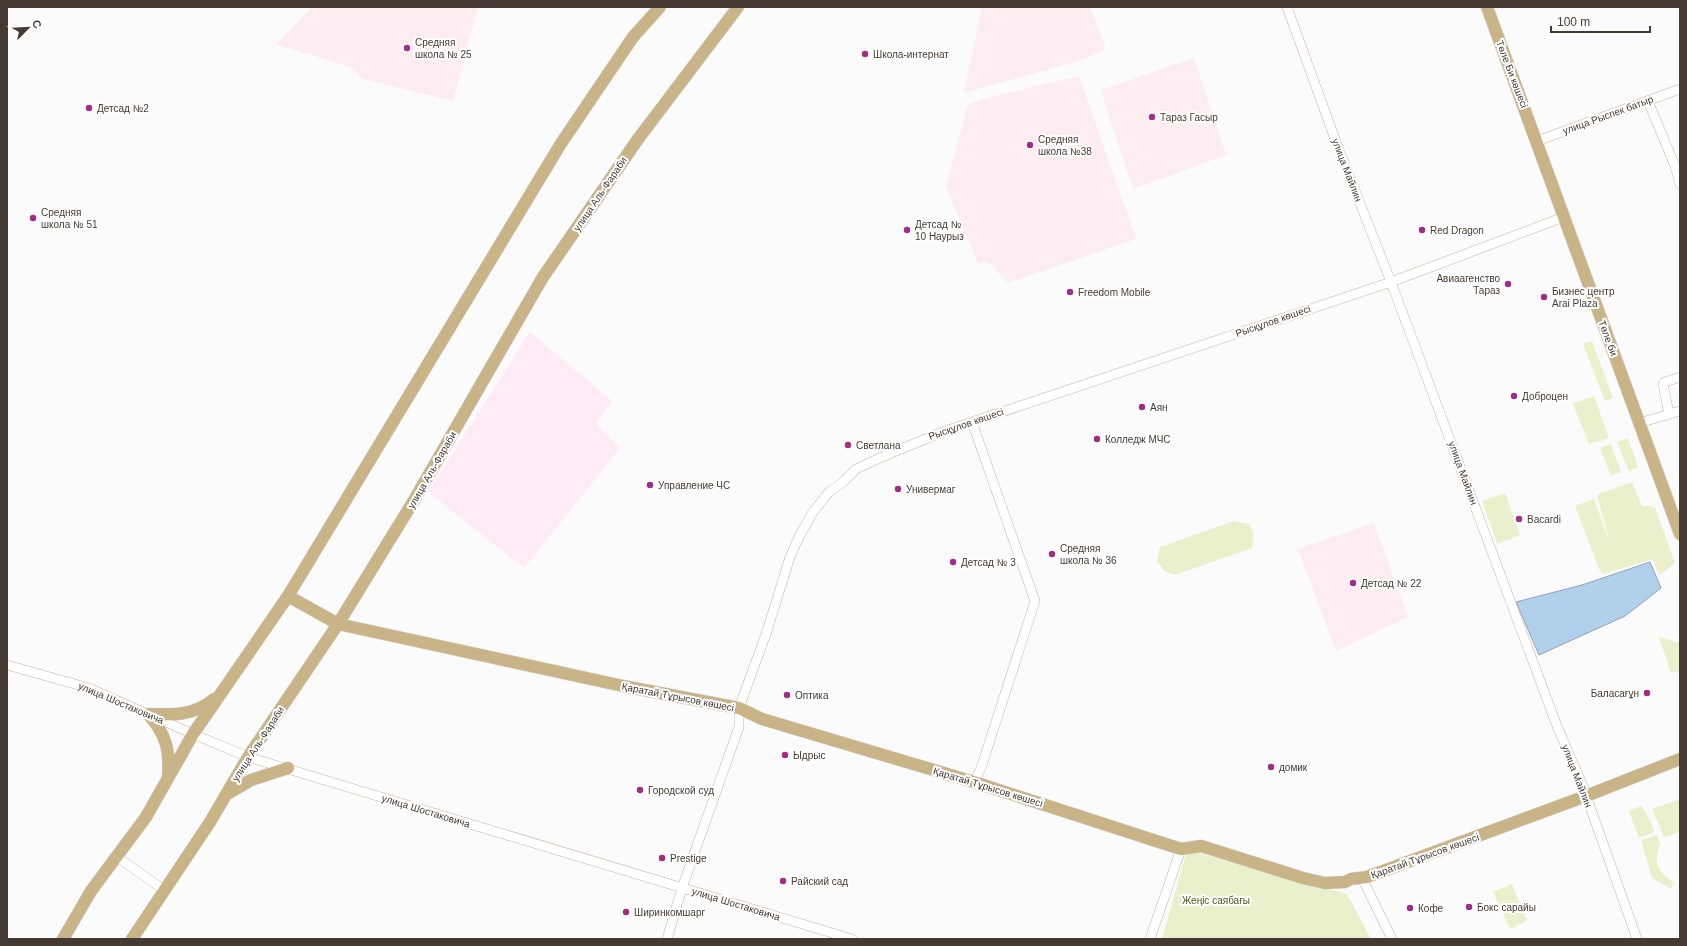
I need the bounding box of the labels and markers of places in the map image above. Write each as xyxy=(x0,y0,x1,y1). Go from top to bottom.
place label: Средняя школа № 25 xyxy=(415,37,472,60)
marker: Средняя школа № 25 xyxy=(402,43,412,53)
marker: Школа-интернат xyxy=(860,49,870,59)
place label: Школа-интернат xyxy=(873,49,949,60)
marker: Детсад №2 xyxy=(84,103,94,113)
place label: Детсад №2 xyxy=(97,103,149,114)
marker: Тараз Гасыр xyxy=(1147,112,1157,122)
place label: Тараз Гасыр xyxy=(1160,112,1218,123)
place label: Средняя школа №38 xyxy=(1038,134,1092,157)
marker: Средняя школа №38 xyxy=(1025,140,1035,150)
place label: Средняя школа № 51 xyxy=(41,207,98,230)
marker: Средняя школа № 51 xyxy=(28,213,38,223)
place label: Детсад № 10 Наурыз xyxy=(915,219,964,242)
marker: Детсад № 10 Наурыз xyxy=(902,225,912,235)
marker: Red Dragon xyxy=(1417,225,1427,235)
place label: Red Dragon xyxy=(1430,225,1484,236)
place label: Авиаагенство Тараз xyxy=(1436,273,1500,296)
marker: Авиаагенство Тараз xyxy=(1503,279,1513,289)
place label: Бизнес центр Arai Plaza xyxy=(1552,286,1615,309)
marker: Freedom Mobile xyxy=(1065,287,1075,297)
place label: Freedom Mobile xyxy=(1078,287,1151,298)
marker: Бизнес центр Arai Plaza xyxy=(1539,292,1549,302)
marker: Доброцен xyxy=(1509,391,1519,401)
place label: Доброцен xyxy=(1522,391,1568,402)
marker: Аян xyxy=(1137,402,1147,412)
place label: Аян xyxy=(1150,402,1168,413)
marker: Колледж МЧС xyxy=(1092,434,1102,444)
place label: Колледж МЧС xyxy=(1105,434,1171,445)
marker: Светлана xyxy=(843,440,853,450)
place label: Светлана xyxy=(856,440,901,451)
marker: Управление ЧС xyxy=(645,480,655,490)
place label: Управление ЧС xyxy=(658,480,730,491)
marker: Универмаг xyxy=(893,484,903,494)
place label: Универмаг xyxy=(906,484,956,495)
marker: Bacardi xyxy=(1514,514,1524,524)
place label: Bacardi xyxy=(1527,514,1561,525)
place label: Средняя школа № 36 xyxy=(1060,543,1117,566)
marker: Средняя школа № 36 xyxy=(1047,549,1057,559)
marker: Детсад № 3 xyxy=(948,557,958,567)
place label: Детсад № 3 xyxy=(961,557,1016,568)
marker: Детсад № 22 xyxy=(1348,578,1358,588)
place label: Детсад № 22 xyxy=(1361,578,1422,589)
place label: Баласағұн xyxy=(1591,688,1639,699)
marker: Баласағұн xyxy=(1642,688,1652,698)
marker: Оптика xyxy=(782,690,792,700)
place label: Оптика xyxy=(795,690,829,701)
marker: Ыдрыс xyxy=(780,750,790,760)
place label: Ыдрыс xyxy=(793,750,825,761)
marker: домик xyxy=(1266,762,1276,772)
place label: домик xyxy=(1279,762,1308,773)
marker: Городской суд xyxy=(635,785,645,795)
place label: Городской суд xyxy=(648,785,714,796)
marker: Prestige xyxy=(657,853,667,863)
place label: Prestige xyxy=(670,853,707,864)
marker: Райский сад xyxy=(778,876,788,886)
place label: Райский сад xyxy=(791,876,848,887)
marker: Бокс сарайы xyxy=(1464,902,1474,912)
place label: Бокс сарайы xyxy=(1477,902,1536,913)
marker: Кофе xyxy=(1405,903,1415,913)
place label: Кофе xyxy=(1418,903,1444,914)
marker: Ширинкомшарг xyxy=(621,907,631,917)
place label: Ширинкомшарг xyxy=(634,907,705,918)

